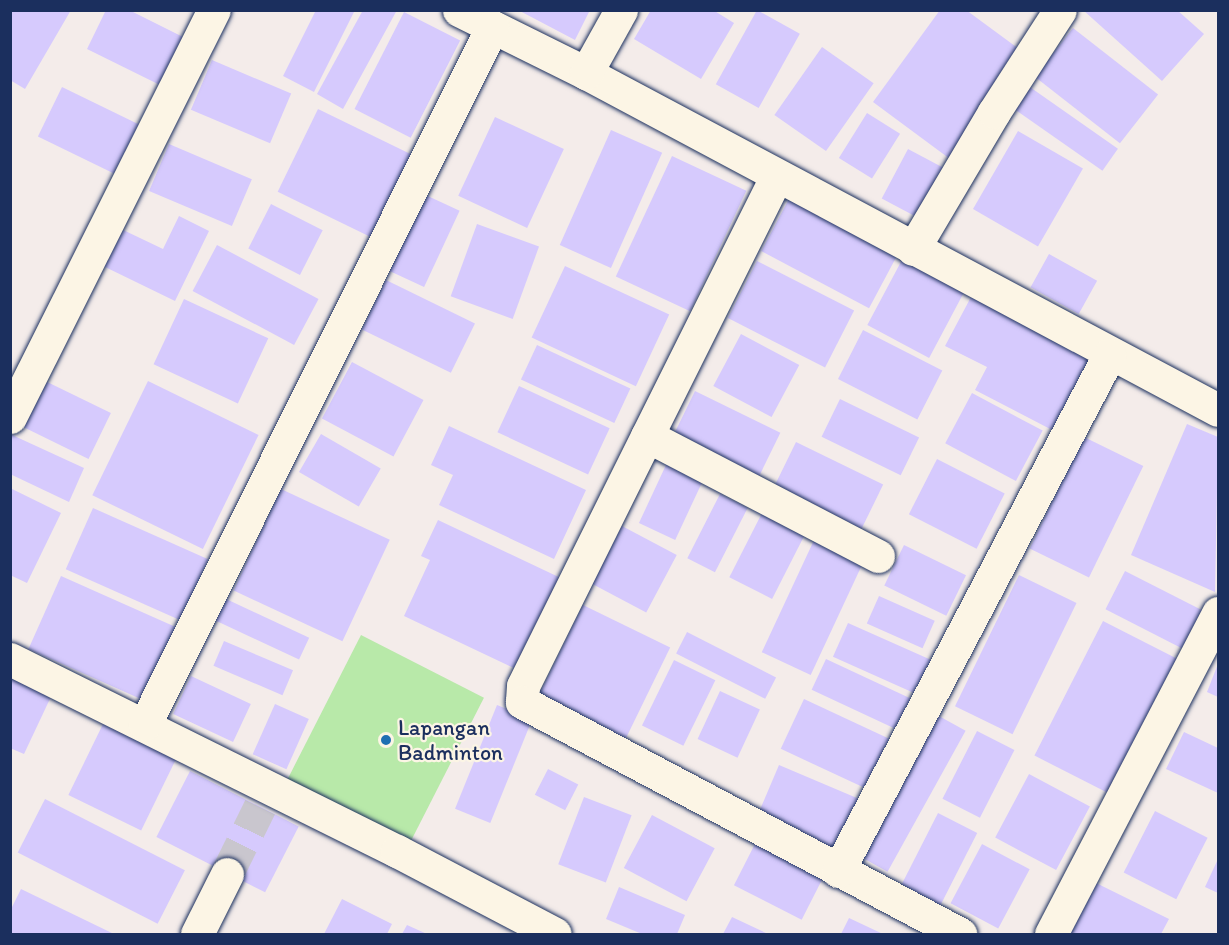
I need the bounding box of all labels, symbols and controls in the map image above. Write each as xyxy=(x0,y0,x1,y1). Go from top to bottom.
place label: Lapangan Badminton xyxy=(398,714,503,766)
marker: Lapangan Badminton xyxy=(379,733,393,747)

